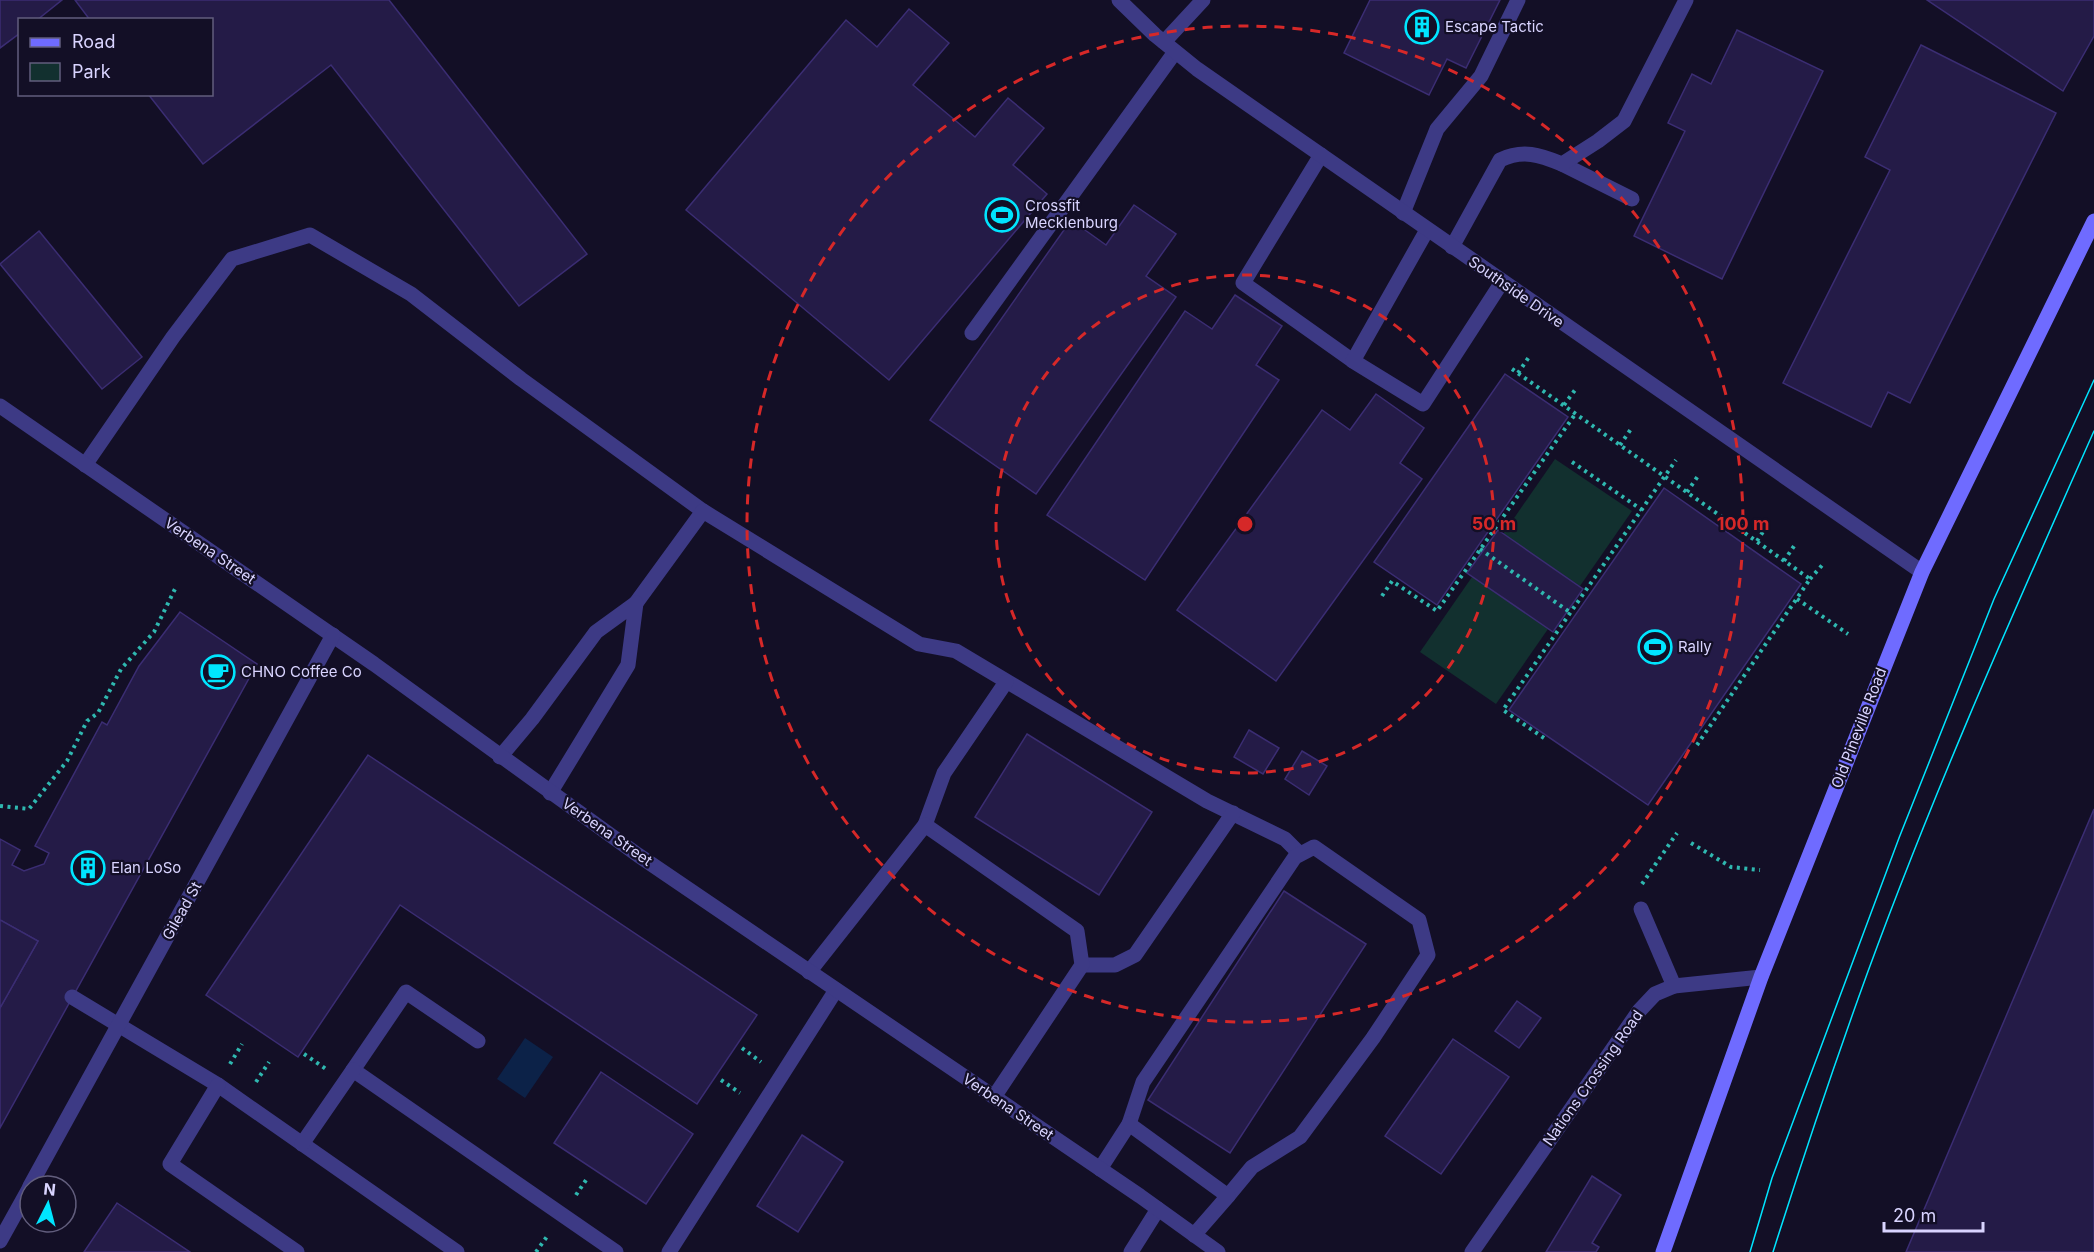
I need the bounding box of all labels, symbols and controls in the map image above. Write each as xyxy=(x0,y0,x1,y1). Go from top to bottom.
building icon: Escape Tactic xyxy=(1404,9,1440,45)
place label: Escape Tactic xyxy=(1445,17,1544,36)
legend xyxy=(18,18,213,96)
text: Road xyxy=(72,31,115,52)
text: Park xyxy=(72,61,111,82)
place label: Crossfit Mecklenburg xyxy=(1025,196,1118,232)
sports icon: Crossfit Mecklenburg xyxy=(984,197,1020,233)
street label: Southside Drive xyxy=(1465,252,1568,332)
street label: Verbena Street xyxy=(161,513,260,588)
text: 50 m xyxy=(1472,513,1516,534)
text: 100 m xyxy=(1717,513,1769,534)
centre of rings xyxy=(1235,514,1255,534)
sports icon: Rally xyxy=(1637,629,1673,665)
place label: Rally xyxy=(1678,637,1712,656)
cafe icon: CHNO Coffee Co xyxy=(200,654,236,690)
place label: CHNO Coffee Co xyxy=(241,662,362,681)
street label: Old Pineville Road xyxy=(1827,665,1890,791)
street label: Verbena Street xyxy=(558,793,656,870)
building icon: Elan LoSo xyxy=(70,850,106,886)
place label: Elan LoSo xyxy=(111,858,181,877)
street label: Gilead St xyxy=(158,878,205,943)
street label: Nations Crossing Road xyxy=(1538,1006,1647,1149)
street label: Verbena Street xyxy=(959,1069,1058,1144)
north arrow xyxy=(18,1174,78,1234)
text: N xyxy=(42,1178,57,1200)
scale bar xyxy=(1884,1195,1983,1233)
text: 20 m xyxy=(1893,1205,1936,1226)

